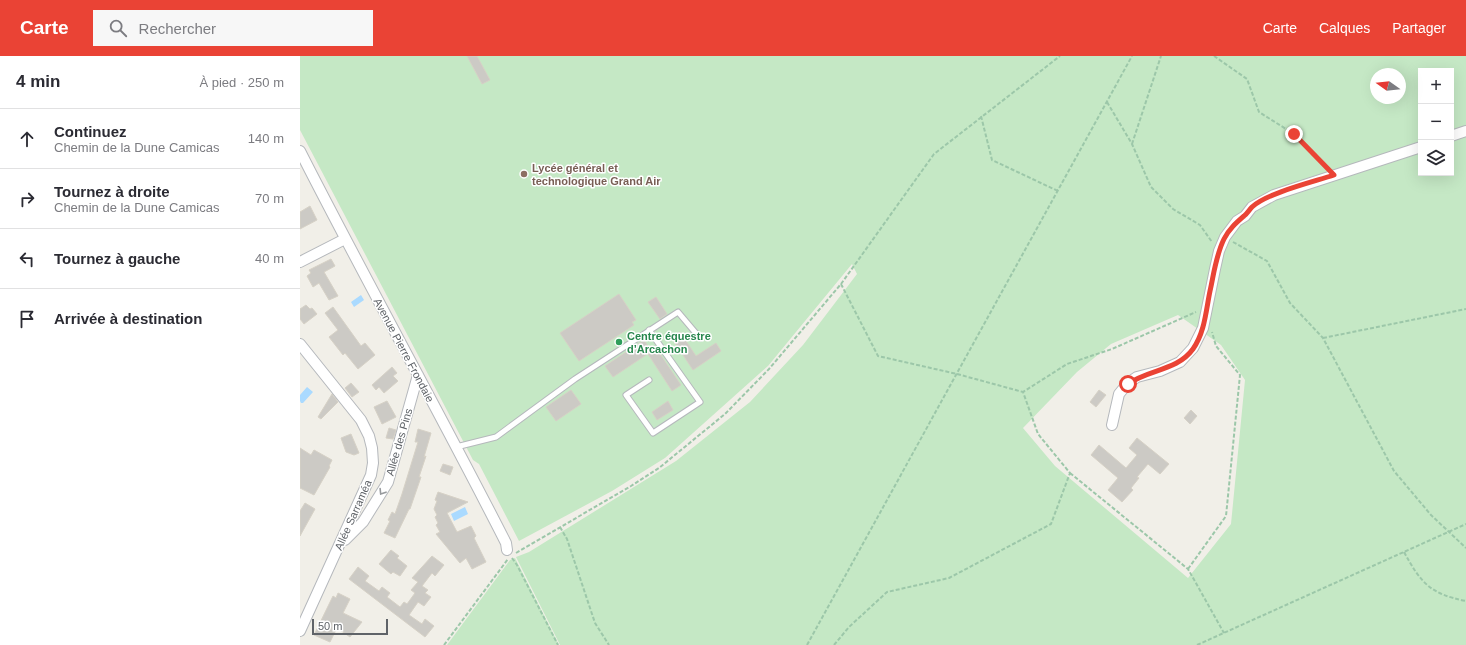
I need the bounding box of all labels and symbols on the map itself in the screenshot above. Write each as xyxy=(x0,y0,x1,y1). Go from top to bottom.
north arrow xyxy=(1370,68,1406,104)
route end xyxy=(1285,125,1303,143)
place label: Lycée général et technologique Grand Air xyxy=(532,162,661,187)
marker: Lycée général et technologique Grand Air xyxy=(519,169,529,179)
street label: Avenue Pierre Frondaie xyxy=(371,296,437,404)
place label: Centre équestre d’Arcachon xyxy=(627,330,711,355)
marker: Centre équestre d’Arcachon xyxy=(614,337,624,347)
route start xyxy=(1119,375,1137,393)
street label: Allée des Pins xyxy=(384,406,415,477)
street label: Allée Sarraméa xyxy=(332,477,374,552)
one-way arrow xyxy=(379,488,387,495)
scale bar xyxy=(312,617,388,636)

